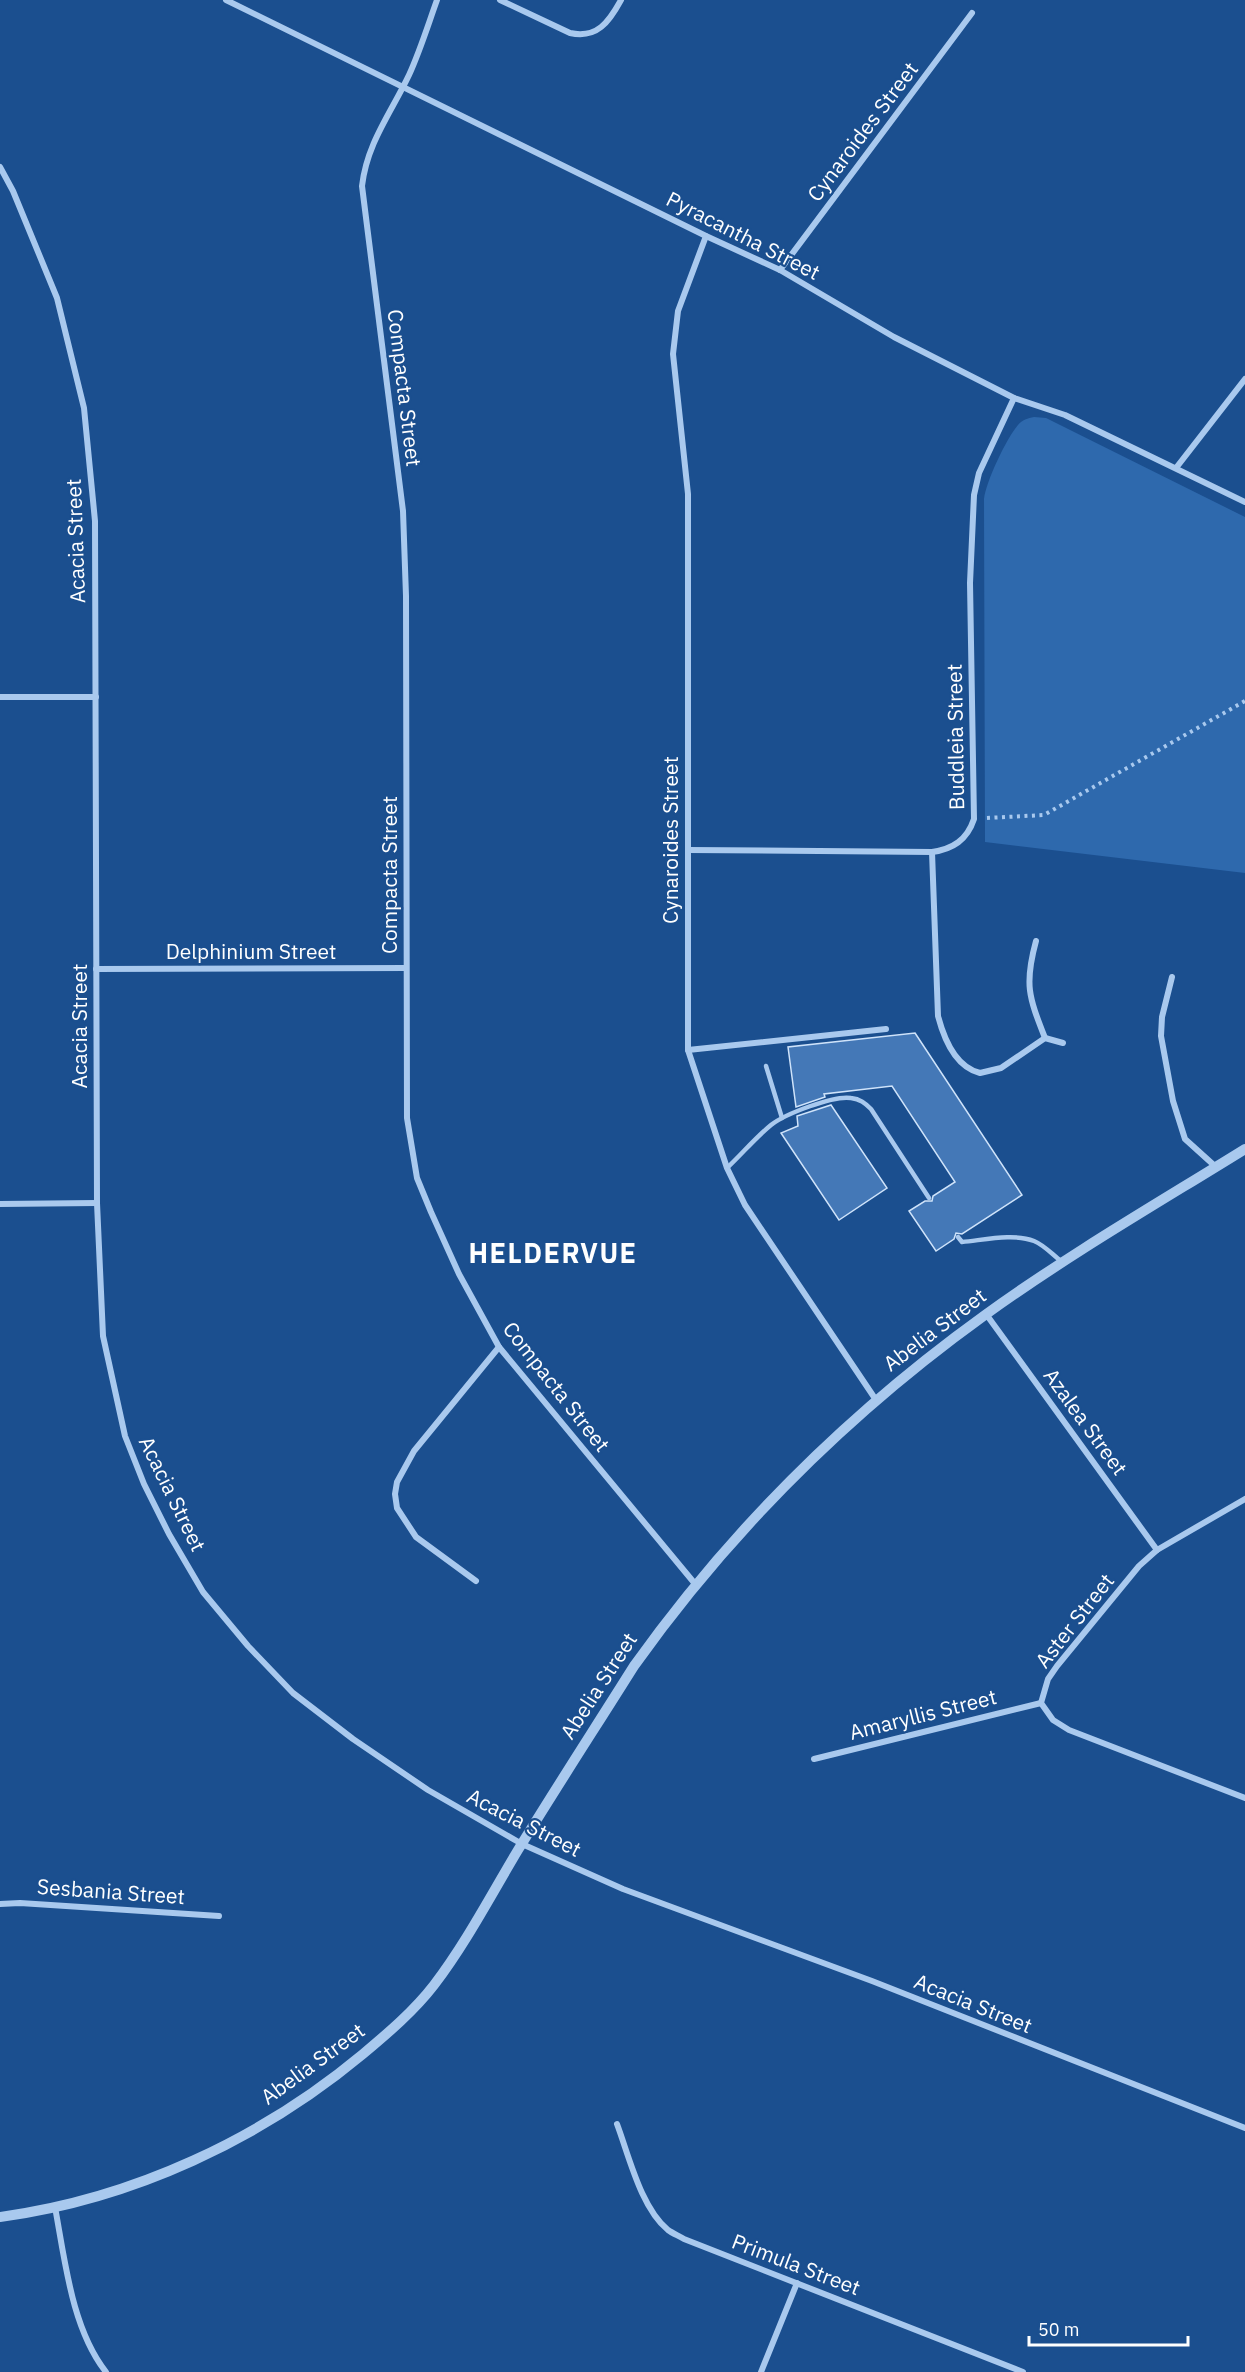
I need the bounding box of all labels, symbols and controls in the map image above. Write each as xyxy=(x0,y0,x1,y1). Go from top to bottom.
street label: Cynaroides Street xyxy=(801,56,924,207)
street label: Pyracantha Street xyxy=(662,184,825,286)
street label: Compacta Street xyxy=(381,308,429,468)
street label: Acacia Street xyxy=(59,478,91,604)
street label: Buddleia Street xyxy=(940,664,970,810)
street label: Cynaroides Street xyxy=(656,756,684,924)
street label: Compacta Street xyxy=(375,796,403,954)
street label: Delphinium Street xyxy=(166,937,336,965)
street label: Acacia Street xyxy=(65,964,93,1088)
district label: HELDERVUE xyxy=(468,1235,638,1270)
street label: Abelia Street xyxy=(877,1281,992,1377)
street label: Compacta Street xyxy=(497,1315,617,1457)
street label: Azalea Street xyxy=(1038,1362,1134,1480)
street label: Acacia Street xyxy=(133,1431,213,1556)
street label: Aster Street xyxy=(1029,1567,1120,1673)
street label: Abelia Street xyxy=(553,1627,643,1744)
street label: Amaryllis Street xyxy=(846,1682,999,1746)
street label: Acacia Street xyxy=(462,1781,586,1863)
street label: Sesbania Street xyxy=(36,1872,186,1910)
street label: Acacia Street xyxy=(910,1967,1036,2039)
street label: Abelia Street xyxy=(255,2016,370,2110)
street label: Primula Street xyxy=(728,2227,864,2301)
scale bar xyxy=(1029,2309,1188,2347)
text: 50 m xyxy=(1038,2318,1080,2341)

